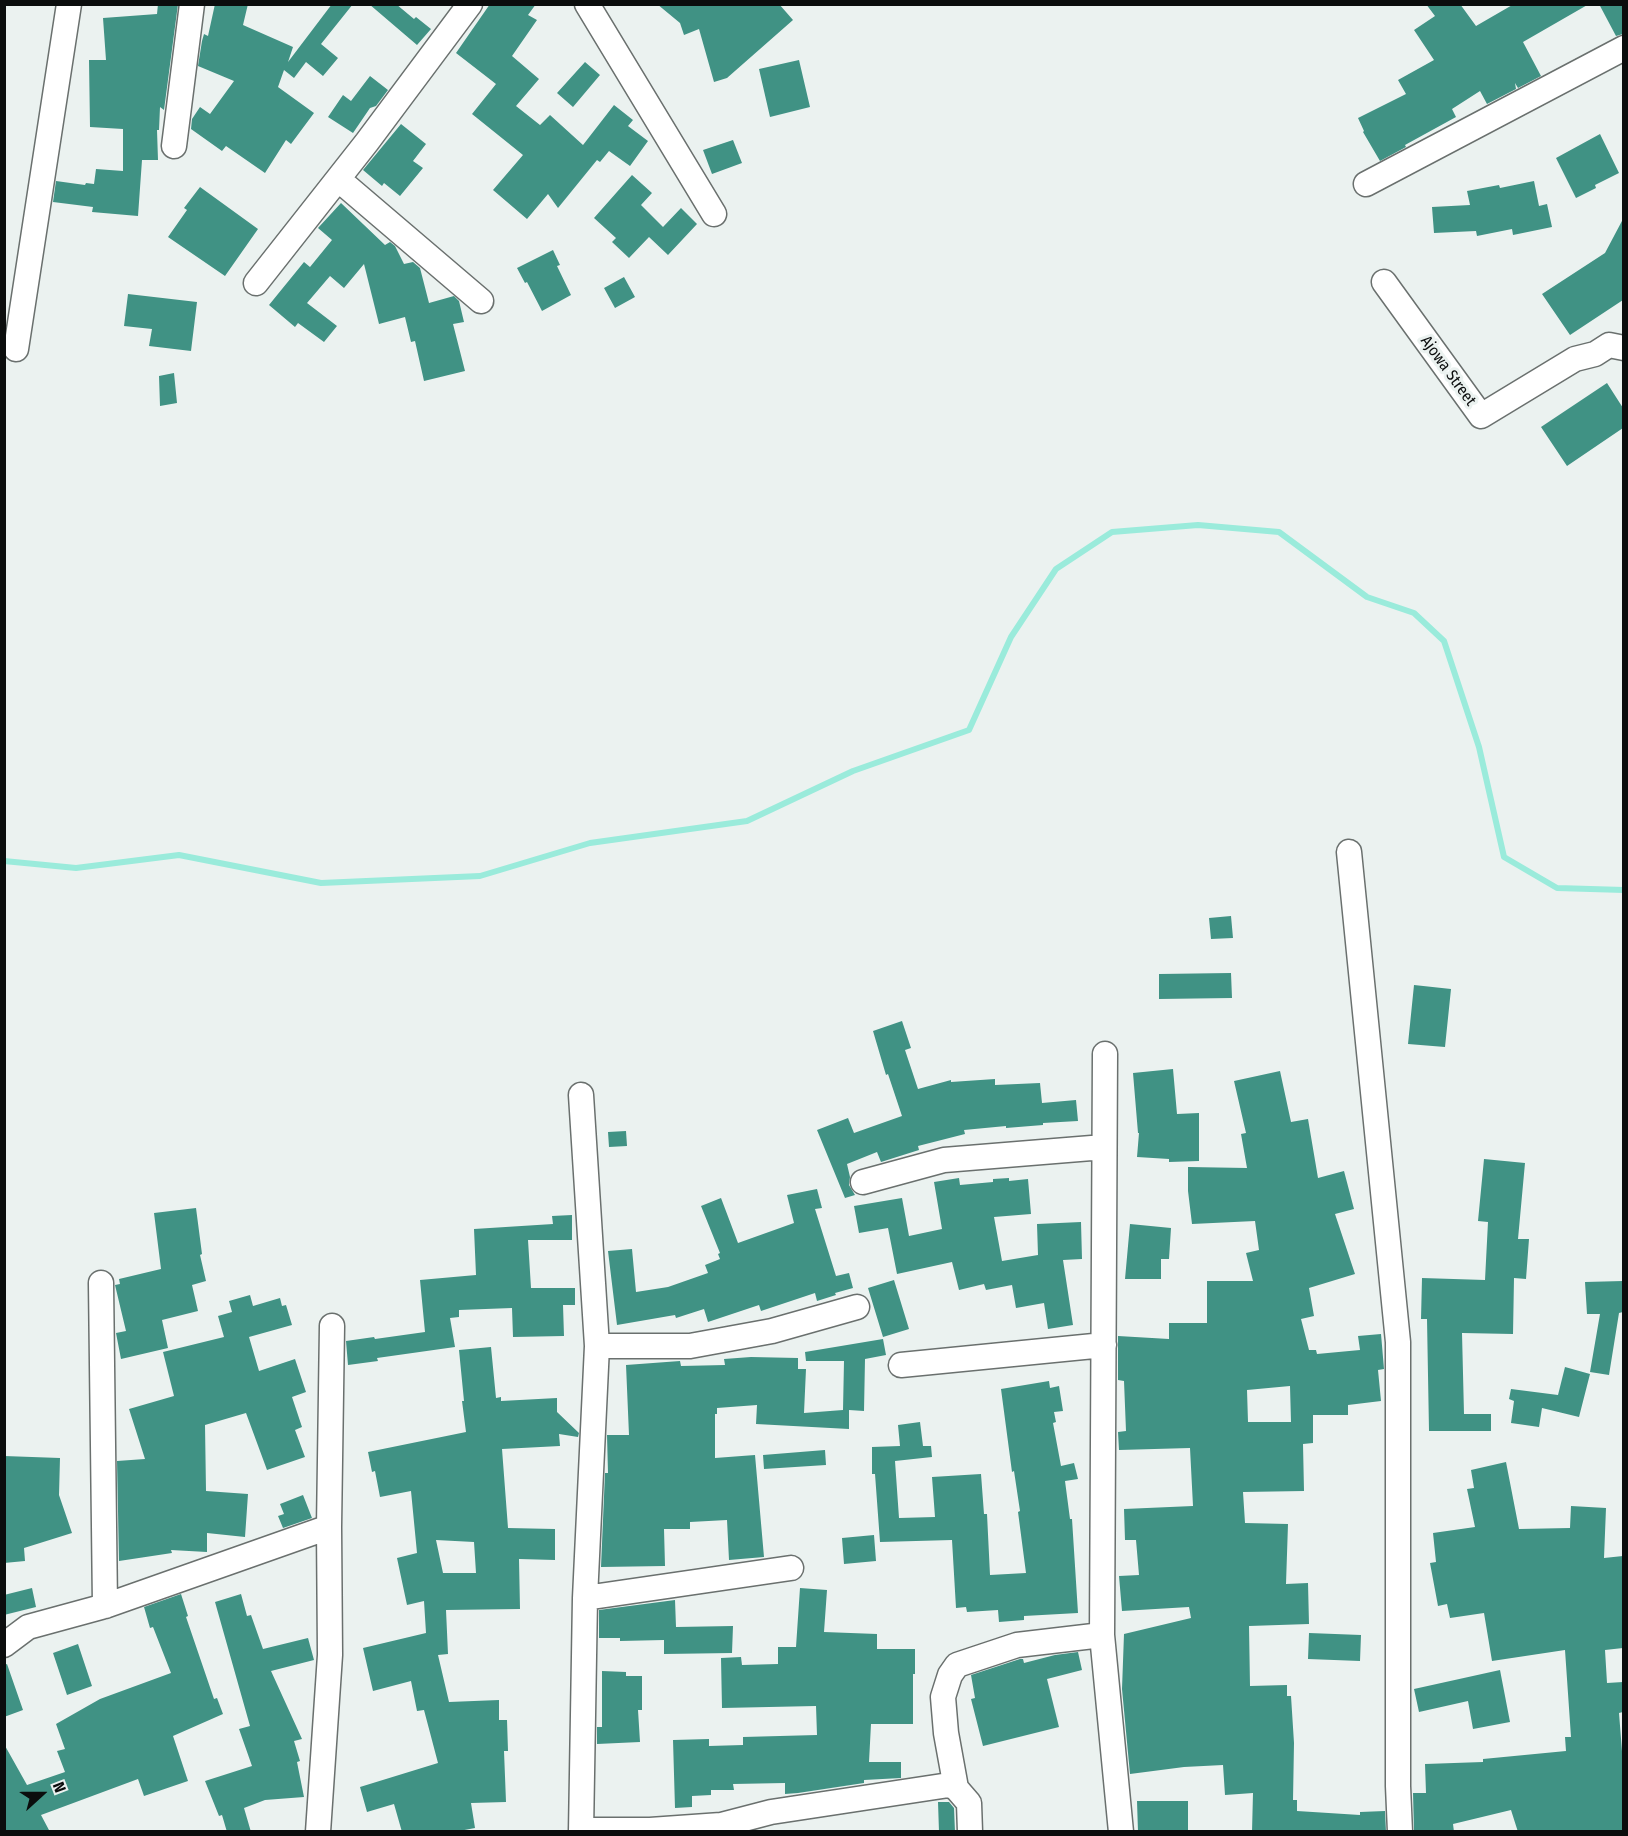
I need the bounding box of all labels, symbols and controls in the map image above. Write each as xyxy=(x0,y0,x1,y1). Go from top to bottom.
street label: Ajowa Street xyxy=(1416,332,1480,410)
north arrow xyxy=(12,1764,72,1824)
text: N xyxy=(49,1779,70,1795)

